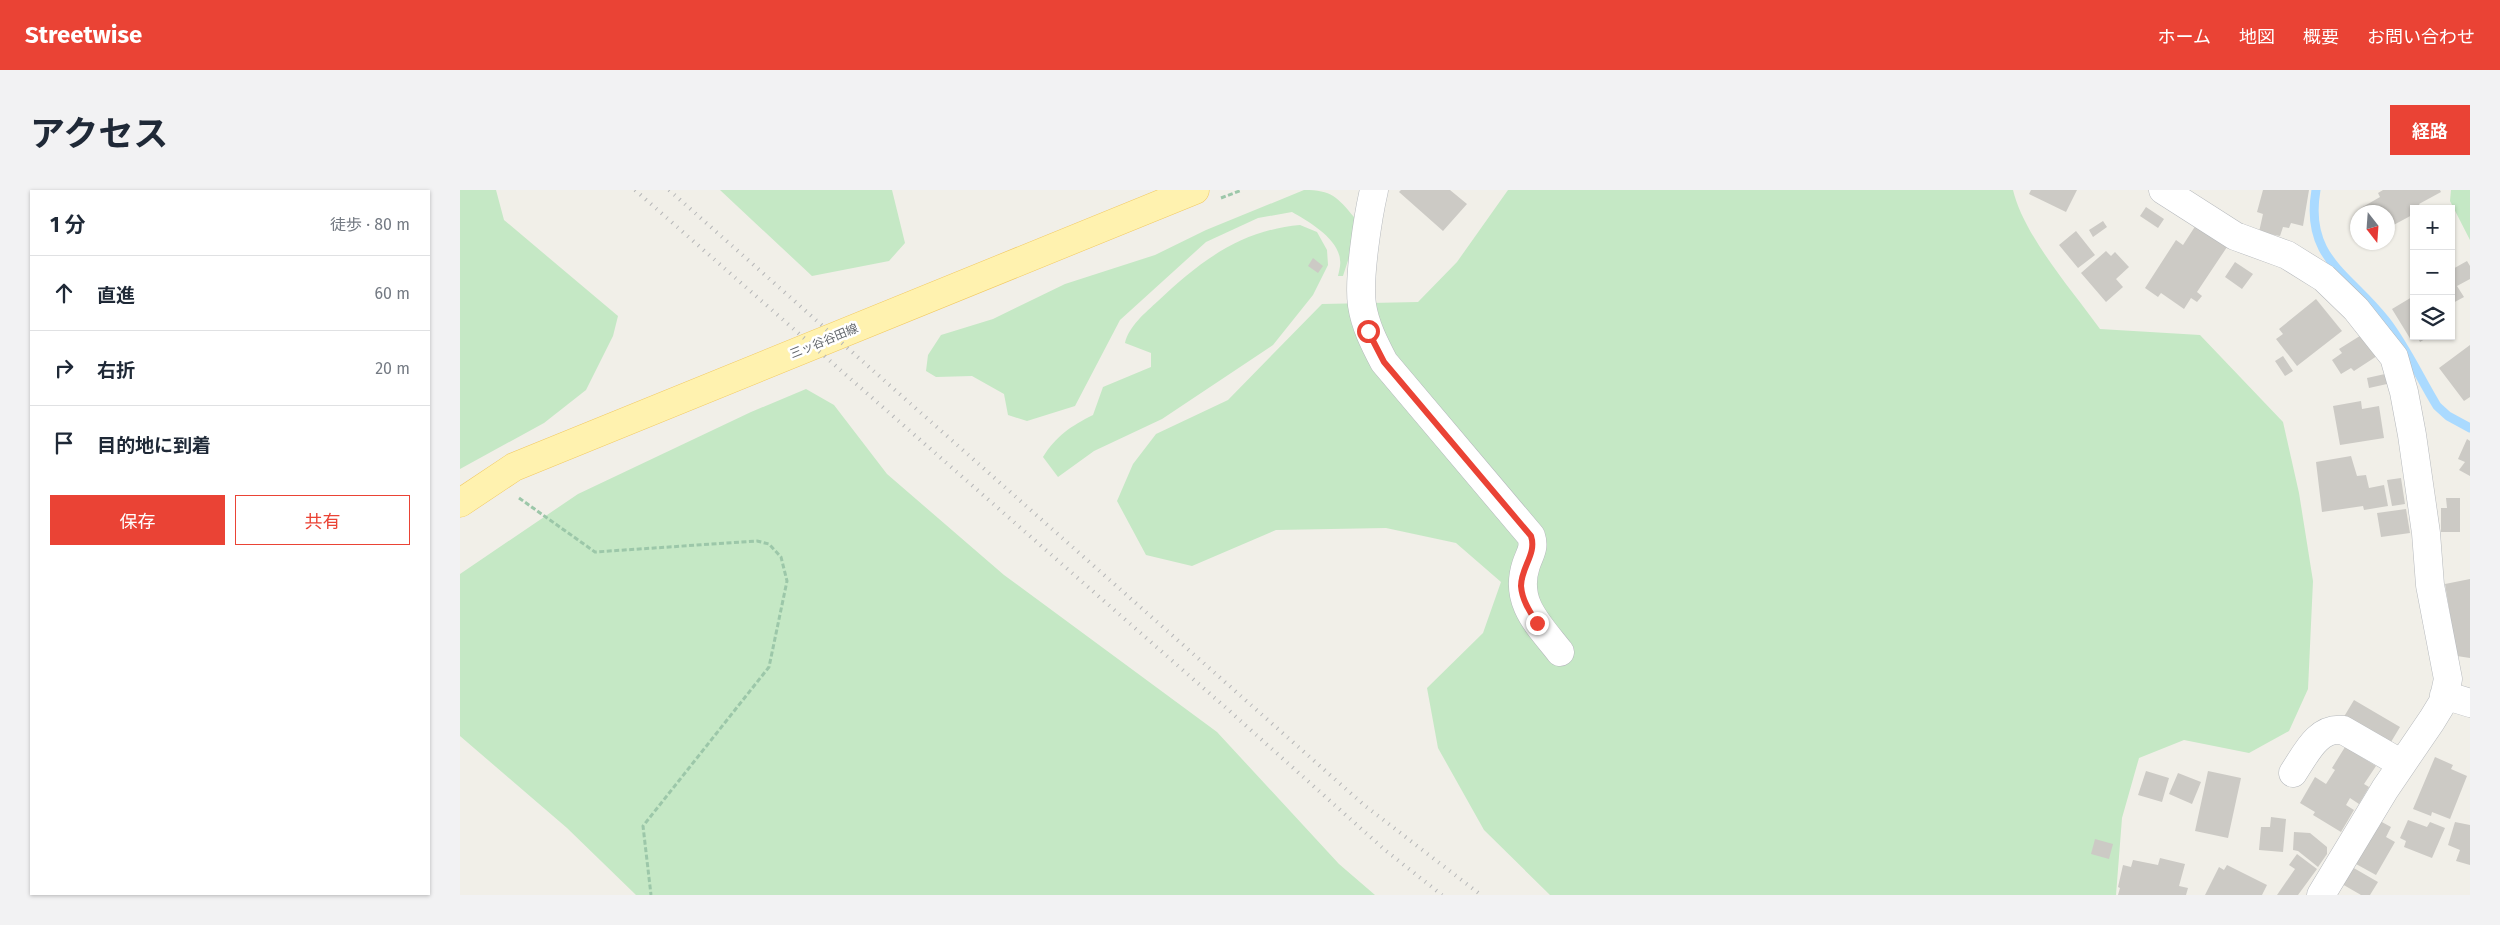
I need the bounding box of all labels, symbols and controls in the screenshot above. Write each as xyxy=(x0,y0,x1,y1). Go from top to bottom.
text: Streetwise xyxy=(25,21,142,49)
text: ホーム xyxy=(2158,26,2211,48)
text: 地図 xyxy=(2239,26,2275,48)
text: 概要 xyxy=(2303,26,2339,48)
text: お問い合わせ xyxy=(2367,26,2475,48)
button: 経路 xyxy=(2390,105,2470,155)
text: アクセス xyxy=(30,113,168,155)
north arrow xyxy=(2350,205,2395,250)
map controls xyxy=(2410,205,2455,340)
button: + xyxy=(2410,205,2455,250)
text: 1 分 xyxy=(50,212,86,238)
text: 徒歩 · 80 m xyxy=(330,215,410,234)
button: − xyxy=(2410,250,2455,295)
icon: ahead xyxy=(50,279,78,307)
text: 直進 xyxy=(97,284,135,307)
text: 60 m xyxy=(375,284,410,303)
button: layers xyxy=(2410,295,2455,340)
route start xyxy=(1357,320,1380,343)
street label: 三ッ谷谷田線 xyxy=(788,321,860,361)
icon: right xyxy=(50,354,78,382)
text: 右折 xyxy=(97,359,135,382)
text: 20 m xyxy=(375,359,410,378)
icon: arrive xyxy=(50,429,78,457)
text: 目的地に到着 xyxy=(97,434,211,457)
button: 保存 xyxy=(50,495,225,545)
button: 共有 xyxy=(235,495,410,545)
route end xyxy=(1526,612,1549,635)

